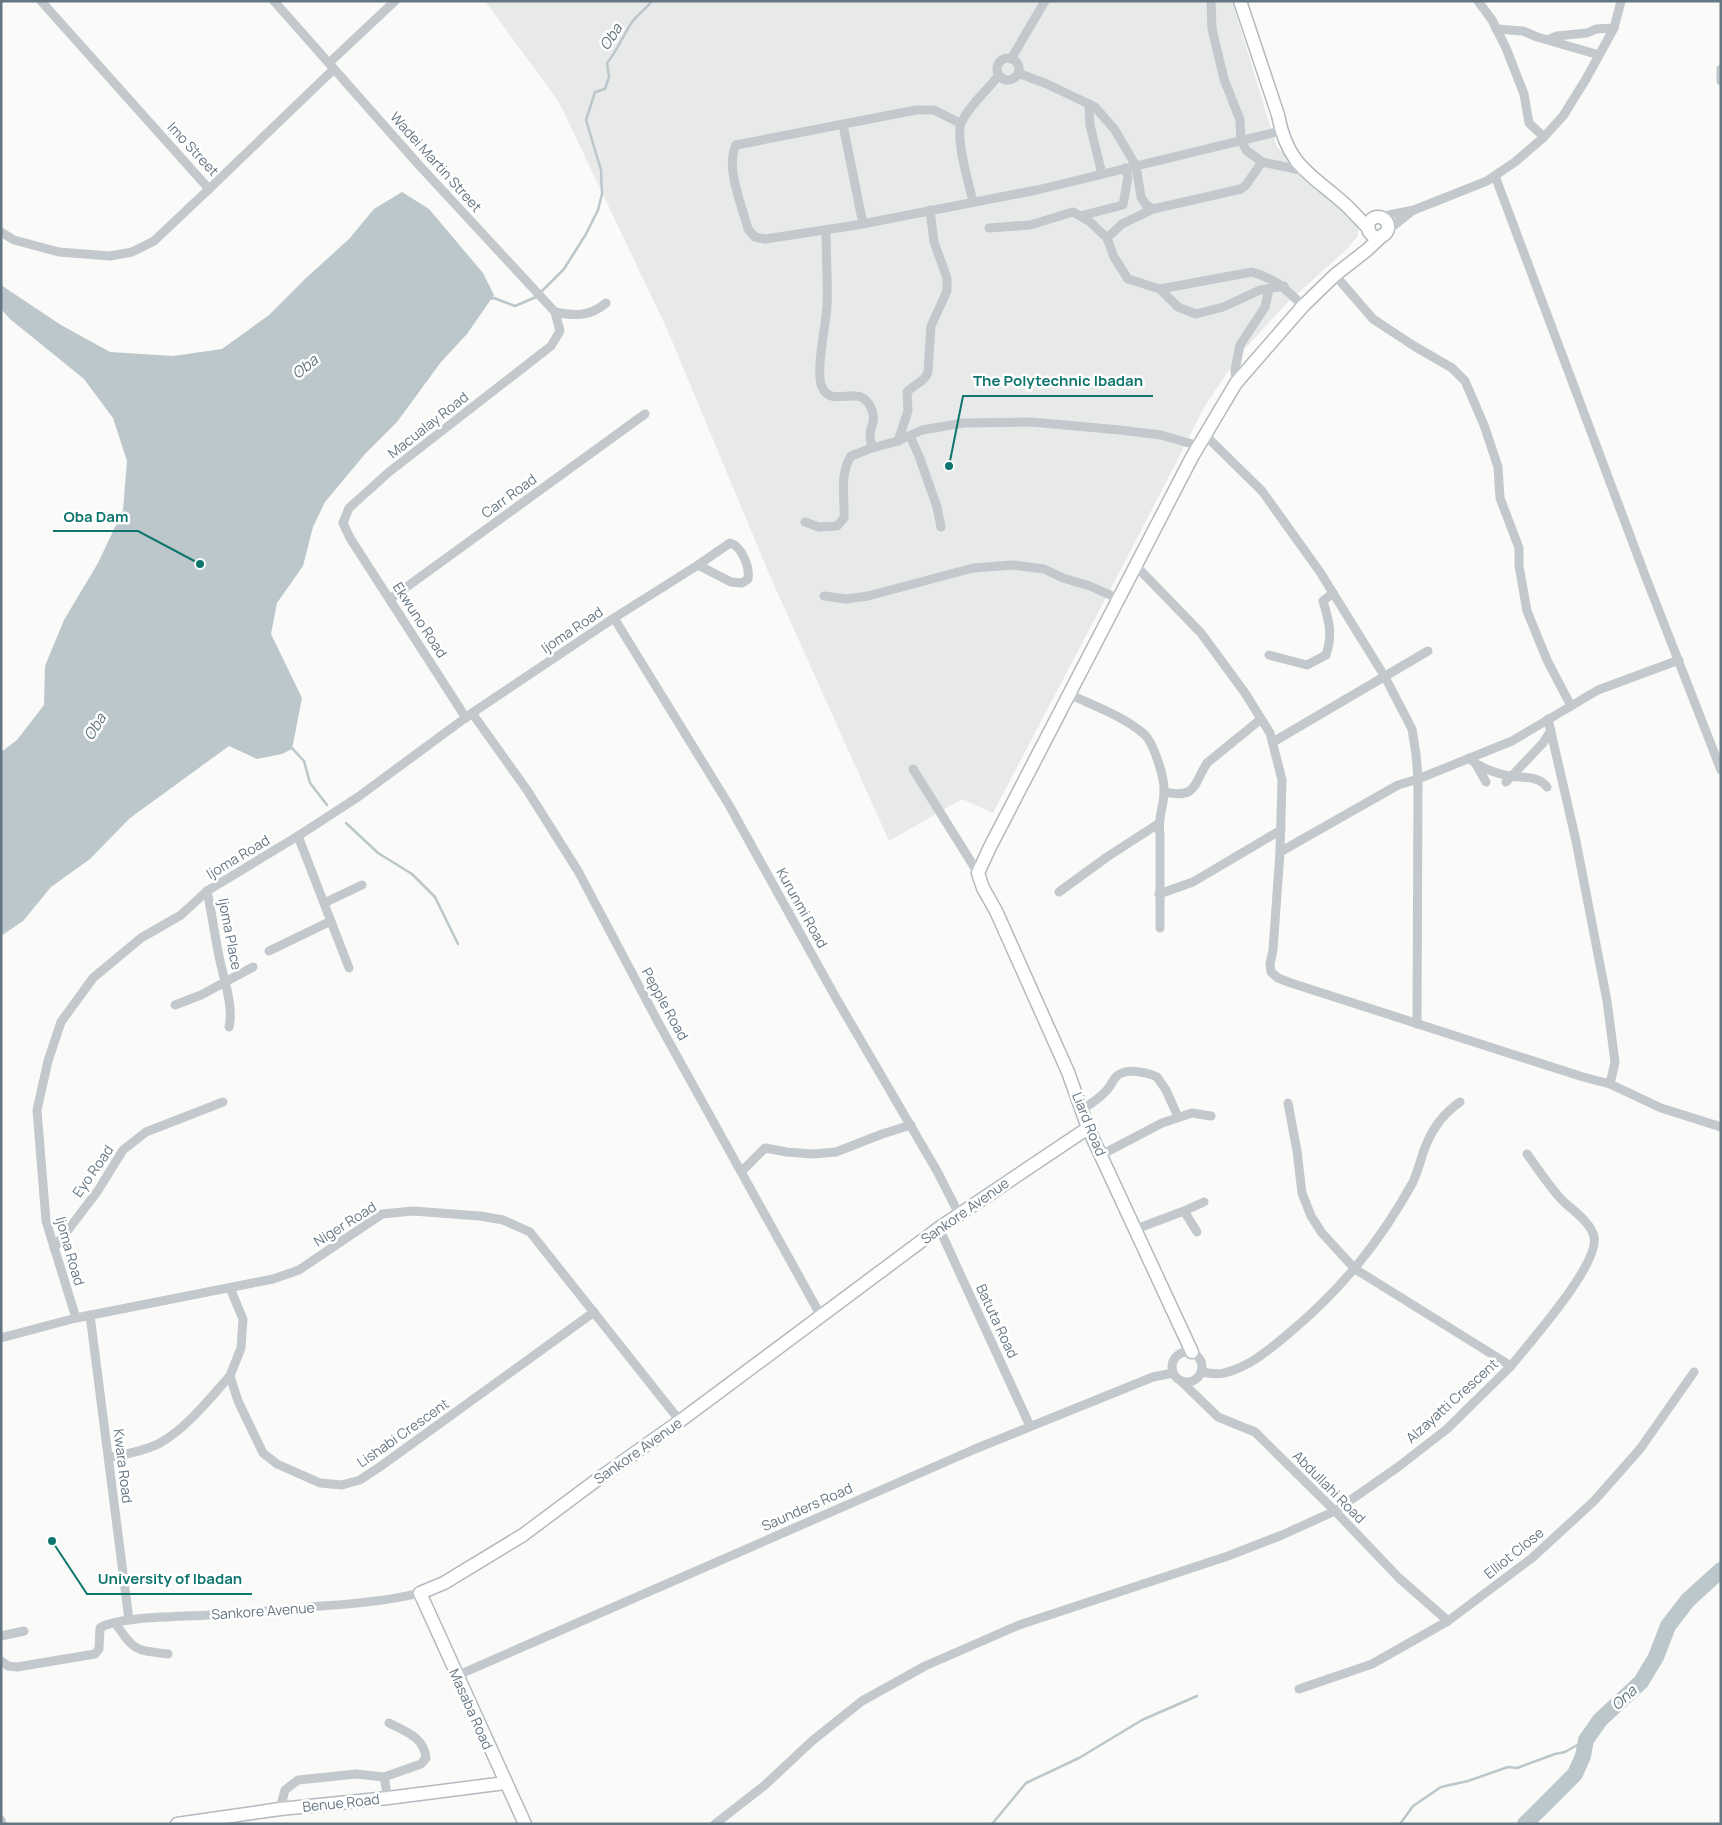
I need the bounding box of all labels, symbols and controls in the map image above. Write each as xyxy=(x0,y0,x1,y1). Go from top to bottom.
water label: Oba xyxy=(594,19,627,54)
street label: Wadei Martin Street xyxy=(386,108,487,216)
street label: Imo Street xyxy=(163,118,224,180)
water label: Oba xyxy=(287,349,323,384)
callout: The Polytechnic Ibadan xyxy=(963,366,1153,396)
text: The Polytechnic Ibadan xyxy=(973,370,1143,391)
street label: Macualay Road xyxy=(383,387,472,462)
street label: Carr Road xyxy=(477,469,540,522)
callout: Oba Dam xyxy=(53,501,138,531)
text: Oba Dam xyxy=(64,506,128,527)
street label: Ekwuno Road xyxy=(389,578,452,661)
street label: Ijoma Road xyxy=(537,602,606,657)
water label: Oba xyxy=(78,709,111,744)
street label: Ijoma Road xyxy=(203,830,273,883)
street label: Kurunmi Road xyxy=(773,864,832,951)
street label: Ijoma Place xyxy=(214,896,247,971)
street label: Pepple Road xyxy=(638,964,693,1044)
street label: Liard Road xyxy=(1068,1089,1111,1159)
street label: Eyo Road xyxy=(68,1141,117,1200)
street label: Sankore Avenue xyxy=(917,1173,1013,1248)
street label: Niger Road xyxy=(310,1197,380,1250)
street label: Ijoma Road xyxy=(52,1214,89,1287)
street label: Batuta Road xyxy=(972,1281,1023,1361)
street label: Alzayatti Crescent xyxy=(1402,1354,1502,1447)
street label: Lishabi Crescent xyxy=(353,1394,453,1471)
street label: Sankore Avenue xyxy=(590,1413,686,1488)
street label: Kwara Road xyxy=(110,1428,137,1504)
street label: Abdullahi Road xyxy=(1289,1446,1370,1527)
street label: Saunders Road xyxy=(758,1478,855,1535)
street label: Elliot Close xyxy=(1480,1523,1547,1582)
callout: University of Ibadan xyxy=(87,1564,252,1594)
text: University of Ibadan xyxy=(98,1568,242,1589)
street label: Sankore Avenue xyxy=(211,1597,315,1624)
street label: Masaba Road xyxy=(445,1665,498,1752)
water label: Ona xyxy=(1606,1680,1642,1715)
street label: Benue Road xyxy=(301,1789,380,1816)

